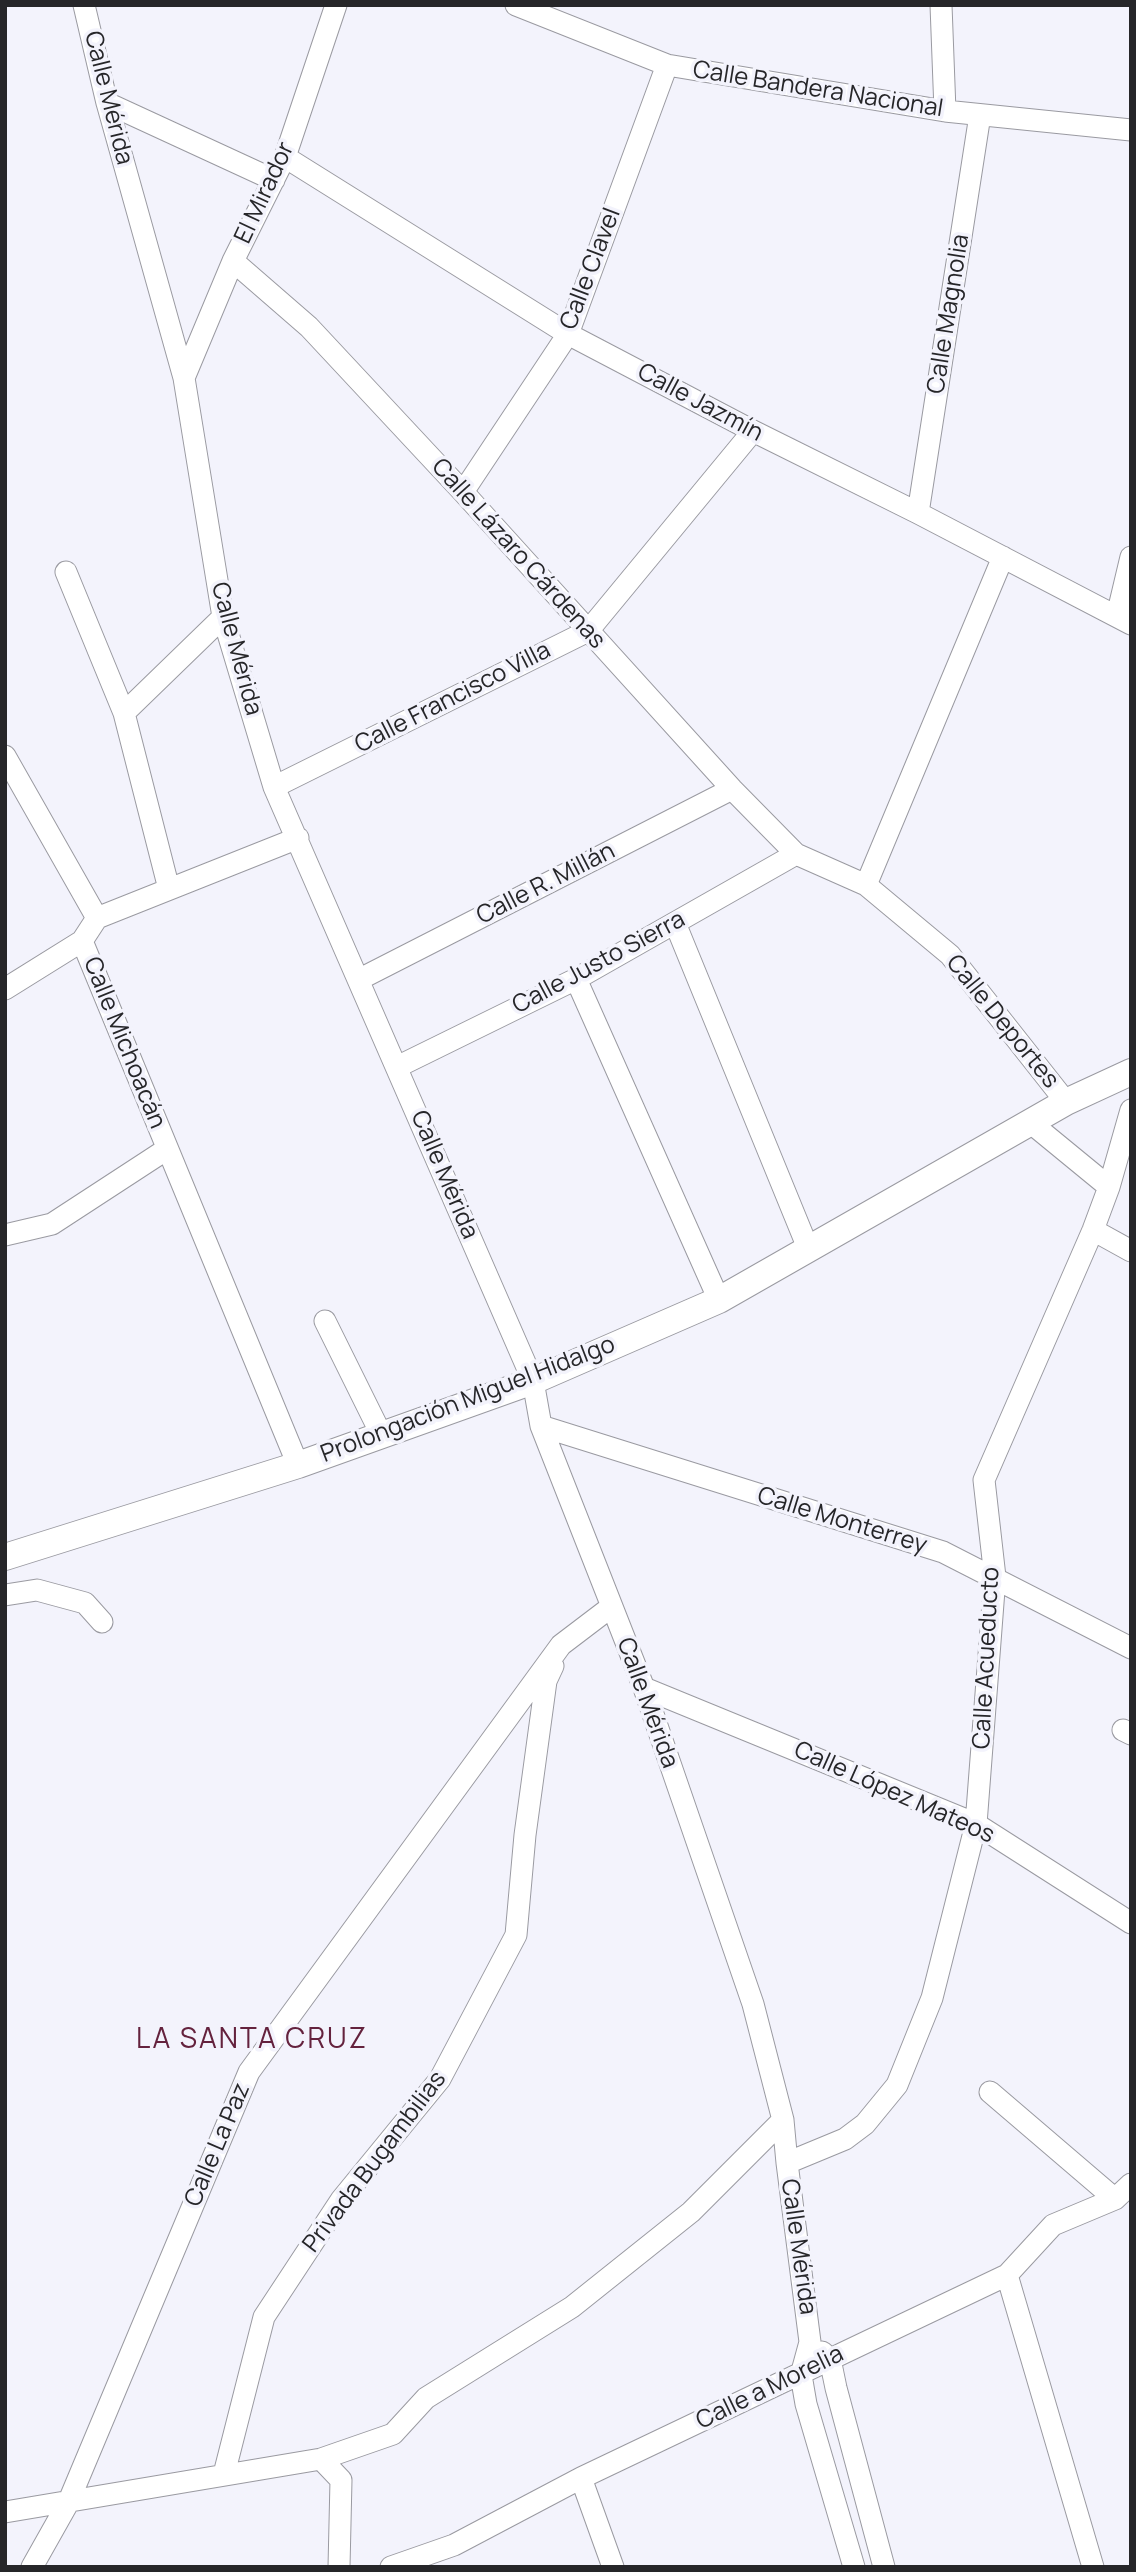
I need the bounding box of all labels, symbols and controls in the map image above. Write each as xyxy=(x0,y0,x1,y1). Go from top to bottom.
street label: Calle Mérida xyxy=(78,28,138,168)
street label: Calle Bandera Nacional xyxy=(691,56,945,124)
street label: El Mirador xyxy=(229,138,301,248)
street label: Calle Clavel xyxy=(555,204,627,334)
street label: Calle Magnolia xyxy=(922,232,976,396)
street label: Calle Jazmín xyxy=(632,358,768,448)
street label: Calle Lázaro Cárdenas xyxy=(425,453,611,655)
street label: Calle Mérida xyxy=(204,579,268,719)
street label: Calle Francisco Villa xyxy=(350,636,556,760)
street label: Calle R. Millán xyxy=(472,837,620,931)
street label: Calle Justo Sierra xyxy=(508,905,690,1021)
street label: Calle Deportes xyxy=(939,950,1065,1094)
street label: Calle Michoacán xyxy=(77,953,171,1133)
street label: Calle Mérida xyxy=(404,1107,484,1243)
street label: Prolongación Miguel Hidalgo xyxy=(317,1331,619,1469)
street label: Calle Monterrey xyxy=(754,1482,930,1560)
street label: Calle Acueducto xyxy=(968,1566,1006,1750)
street label: Calle Mérida xyxy=(610,1634,684,1772)
street label: Calle López Mateos xyxy=(789,1736,999,1850)
district label: LA SANTA CRUZ xyxy=(138,2023,366,2057)
street label: Privada Bugambilias xyxy=(297,2066,453,2258)
street label: Calle La Paz xyxy=(179,2079,257,2211)
street label: Calle Mérida xyxy=(774,2177,822,2317)
street label: Calle a Morelia xyxy=(692,2340,848,2436)

